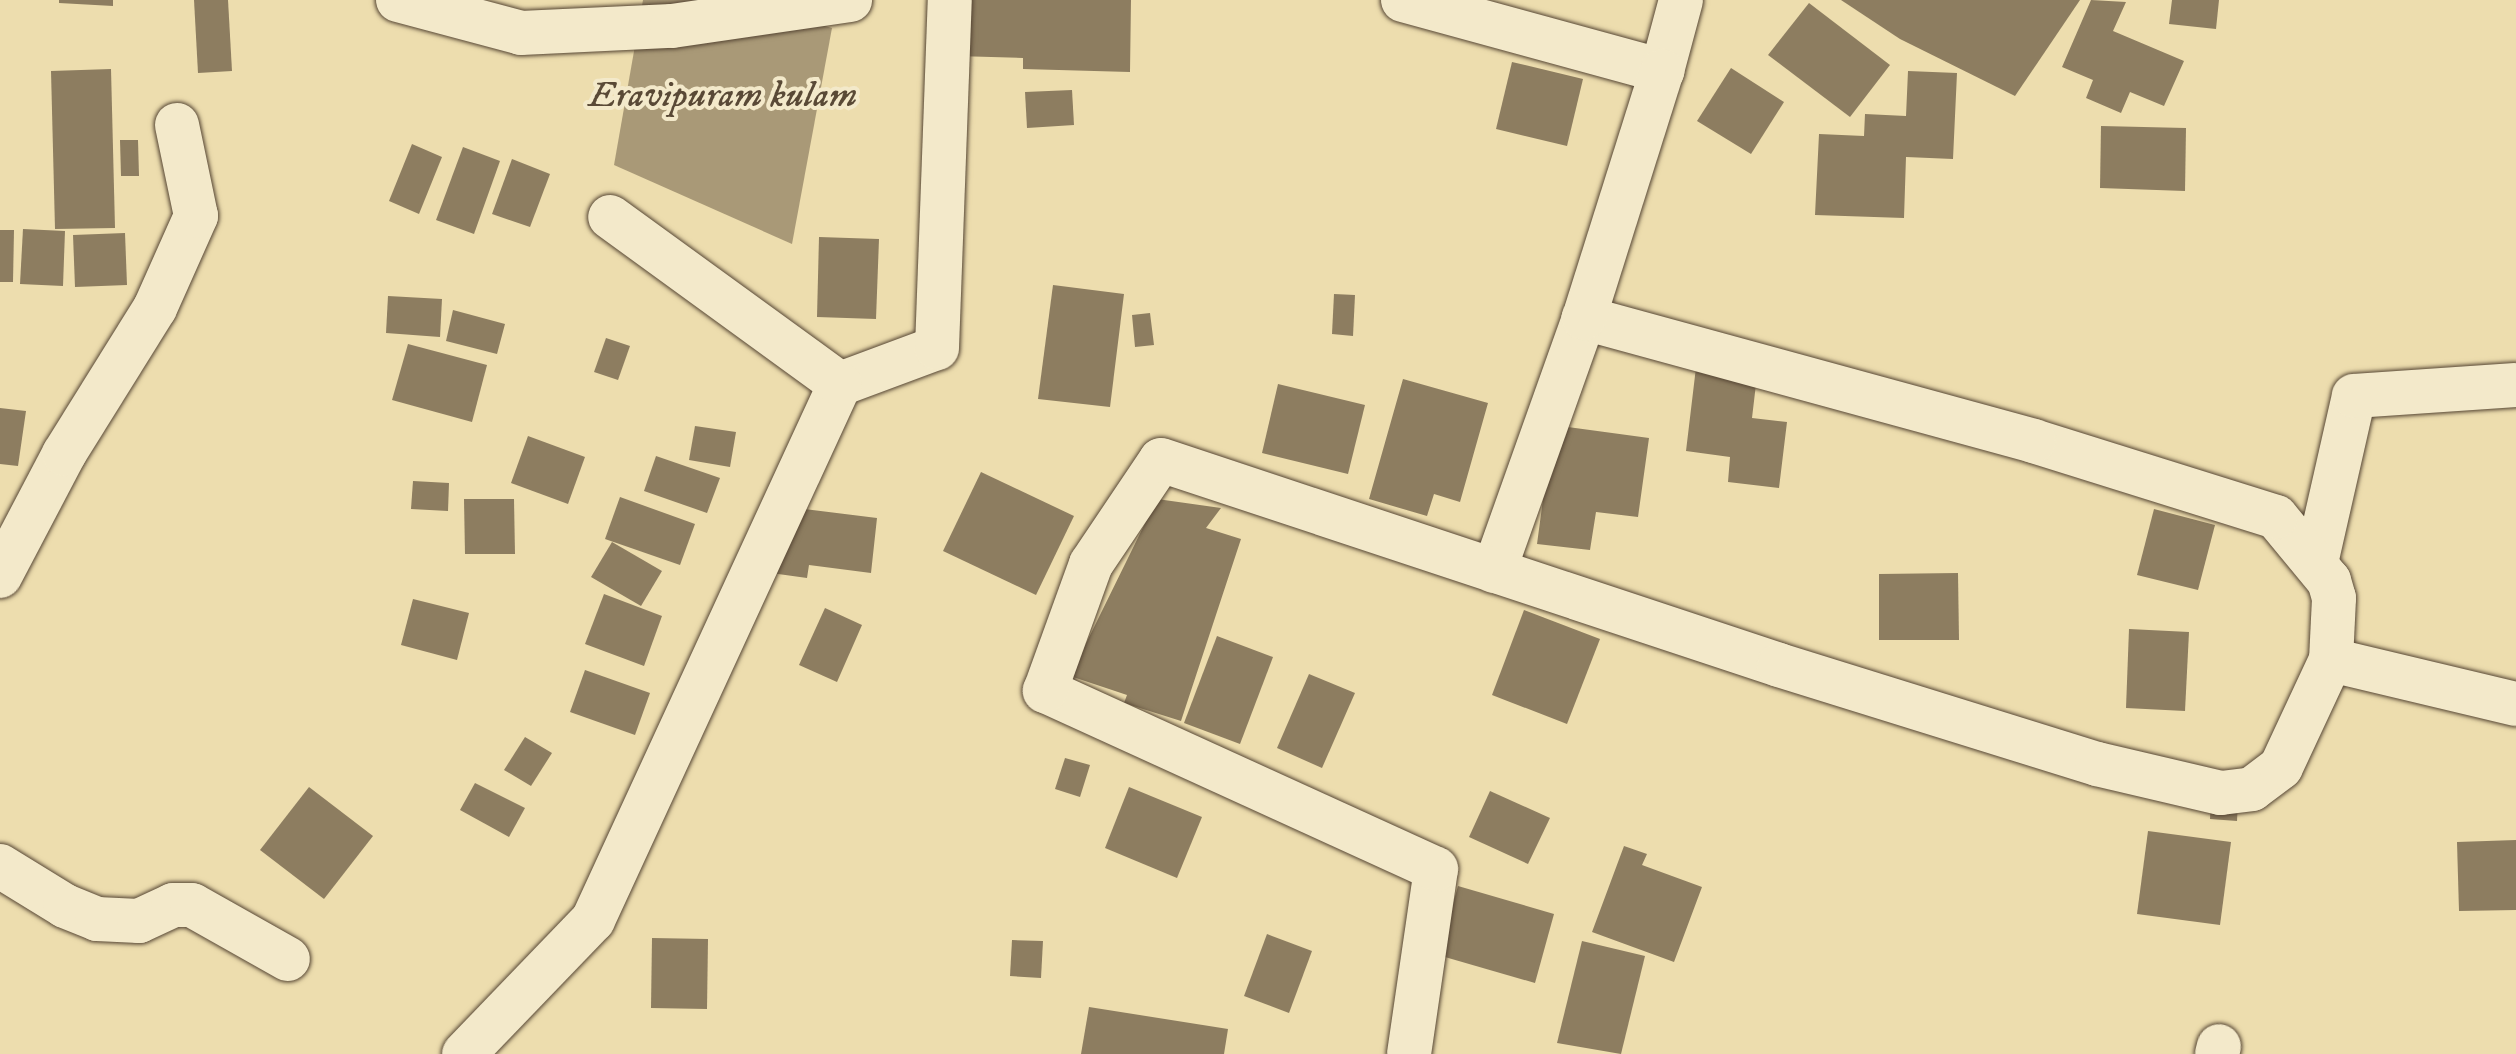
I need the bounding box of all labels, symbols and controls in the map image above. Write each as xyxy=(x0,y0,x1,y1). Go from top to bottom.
water label: Eravipuram kulam xyxy=(589,74,857,118)

